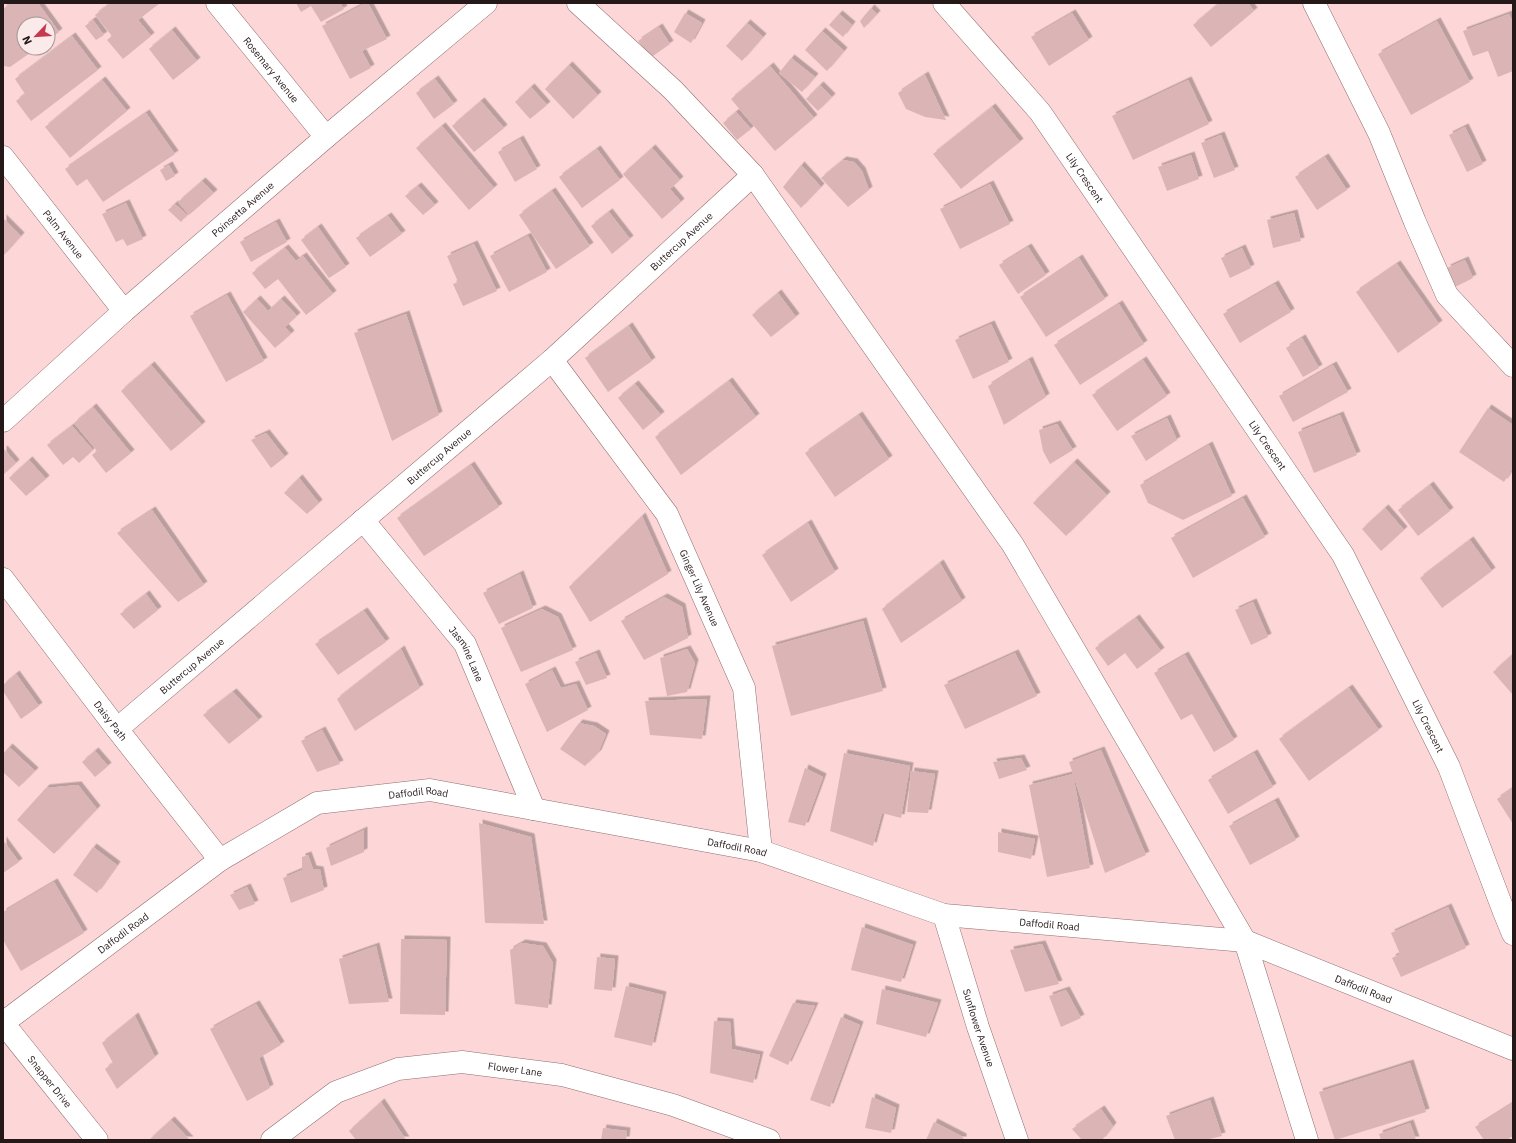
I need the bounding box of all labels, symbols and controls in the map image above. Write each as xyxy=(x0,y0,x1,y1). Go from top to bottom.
north arrow xyxy=(16,16,56,56)
text: N xyxy=(19,34,35,47)
street label: Rosemary Avenue xyxy=(241,34,302,106)
street label: Lily Crescent xyxy=(1063,150,1107,206)
street label: Poinsetta Avenue xyxy=(209,178,277,239)
street label: Palm Avenue xyxy=(40,207,87,262)
street label: Buttercup Avenue xyxy=(647,209,716,273)
street label: Lily Crescent xyxy=(1246,418,1290,473)
street label: Buttercup Avenue xyxy=(404,425,474,487)
street label: Ginger Lily Avenue xyxy=(677,547,723,629)
street label: Jasmine Lane xyxy=(446,623,487,684)
street label: Buttercup Avenue xyxy=(157,634,227,697)
street label: Lily Crescent xyxy=(1410,697,1447,755)
street label: Daisy Path xyxy=(91,698,130,743)
street label: Daffodil Road xyxy=(388,783,449,801)
street label: Daffodil Road xyxy=(706,835,769,859)
street label: Daffodil Road xyxy=(95,910,151,956)
street label: Daffodil Road xyxy=(1019,915,1080,933)
street label: Daffodil Road xyxy=(1333,971,1394,1006)
street label: Sunflower Avenue xyxy=(960,987,998,1069)
street label: Snapper Drive xyxy=(25,1053,75,1111)
street label: Flower Lane xyxy=(487,1059,543,1079)

